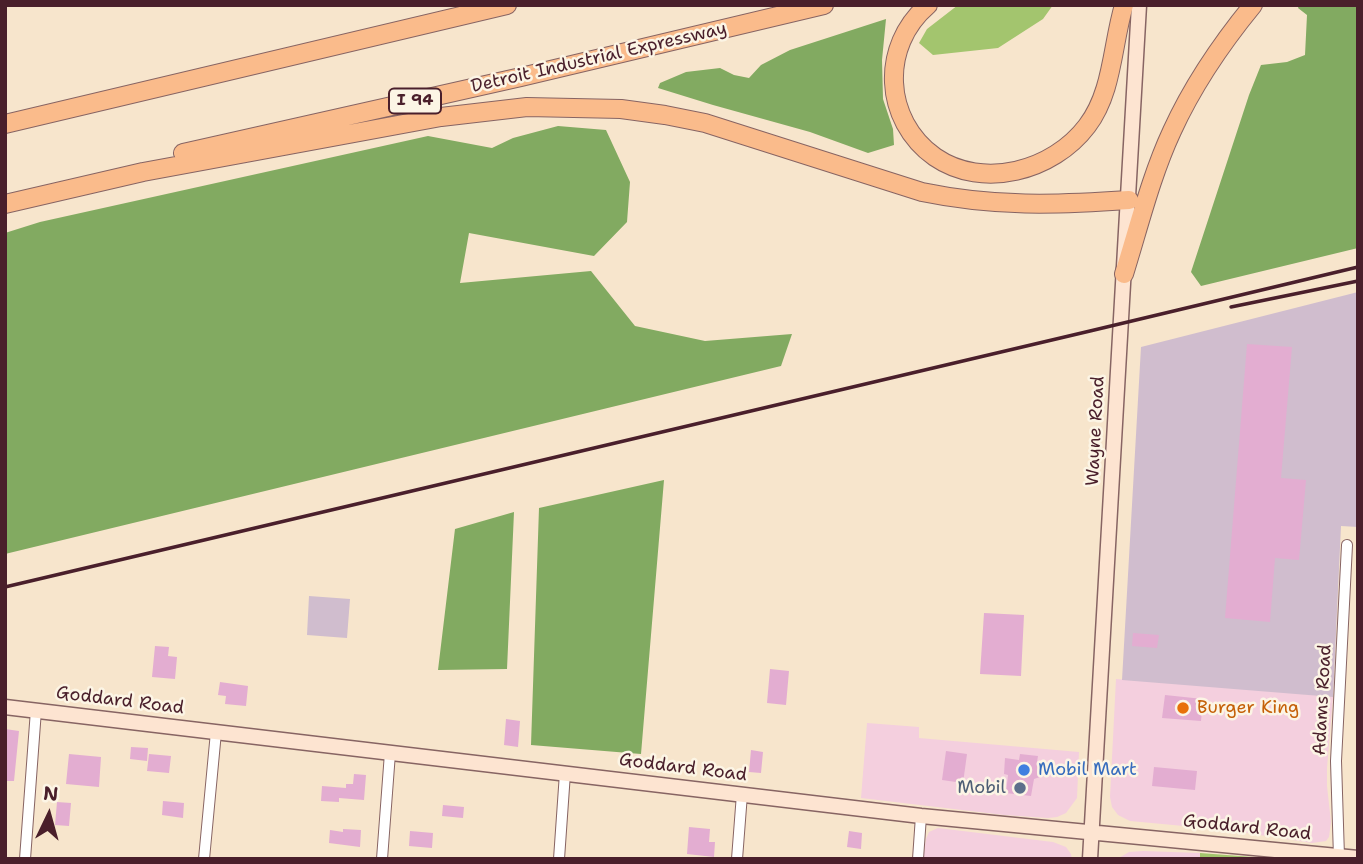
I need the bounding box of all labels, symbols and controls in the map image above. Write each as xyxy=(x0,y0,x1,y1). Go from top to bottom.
street label: Detroit Industrial Expressway xyxy=(469,18,729,98)
road number: I 94 xyxy=(389,88,441,114)
street label: Wayne Road xyxy=(1082,375,1110,487)
street label: Adams Road xyxy=(1309,644,1337,756)
street label: Goddard Road xyxy=(55,682,185,720)
place label: Burger King xyxy=(1197,697,1299,719)
marker: Burger King xyxy=(1175,700,1191,716)
street label: Goddard Road xyxy=(618,749,748,787)
place label: Mobil Mart xyxy=(1038,759,1137,781)
marker: Mobil Mart xyxy=(1016,762,1032,778)
place label: Mobil xyxy=(957,777,1006,799)
north arrow xyxy=(14,780,84,850)
text: N xyxy=(42,780,59,807)
marker: Mobil xyxy=(1012,780,1028,796)
street label: Goddard Road xyxy=(1182,811,1312,845)

